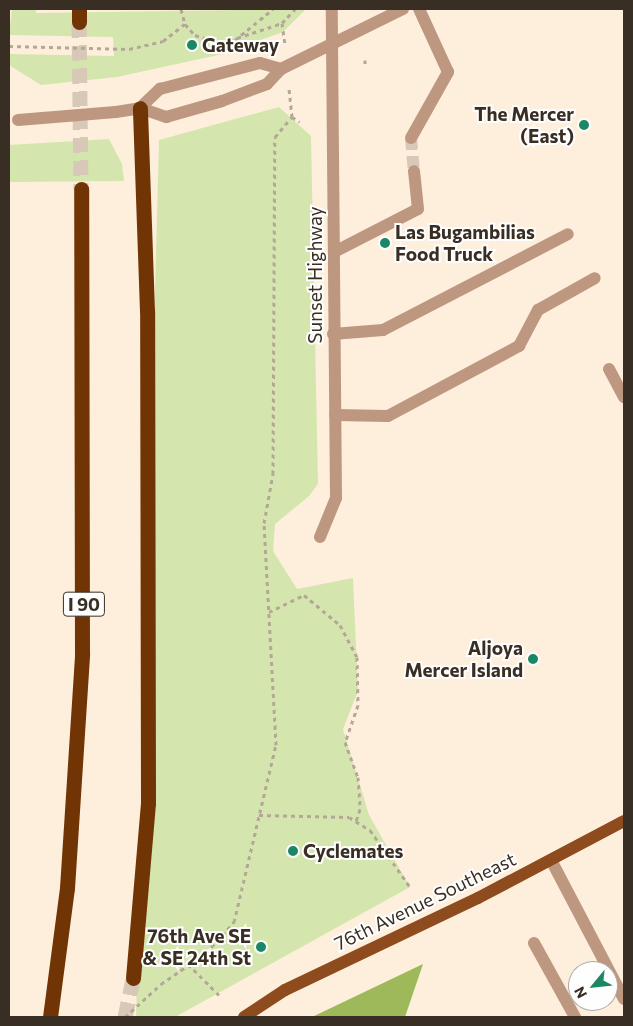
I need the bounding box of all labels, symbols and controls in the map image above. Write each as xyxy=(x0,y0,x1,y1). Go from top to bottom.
place label: Gateway xyxy=(202,34,279,56)
marker: Gateway xyxy=(186,39,198,51)
place label: The Mercer (East) xyxy=(474,103,574,147)
marker: The Mercer (East) xyxy=(578,119,590,131)
street label: Sunset Highway xyxy=(304,206,326,344)
place label: Las Bugambilias Food Truck xyxy=(395,221,535,265)
marker: Las Bugambilias Food Truck xyxy=(379,237,391,249)
road number: I 90 xyxy=(63,588,105,620)
place label: Aljoya Mercer Island xyxy=(404,637,523,681)
marker: Aljoya Mercer Island xyxy=(527,653,539,665)
place label: Cyclemates xyxy=(303,840,403,862)
marker: Cyclemates xyxy=(287,845,299,857)
street label: 76th Avenue Southeast xyxy=(331,847,519,955)
place label: 76th Ave SE & SE 24th St xyxy=(142,925,251,969)
marker: 76th Ave SE & SE 24th St xyxy=(255,941,267,953)
north arrow xyxy=(568,961,618,1011)
text: N xyxy=(570,984,590,1001)

